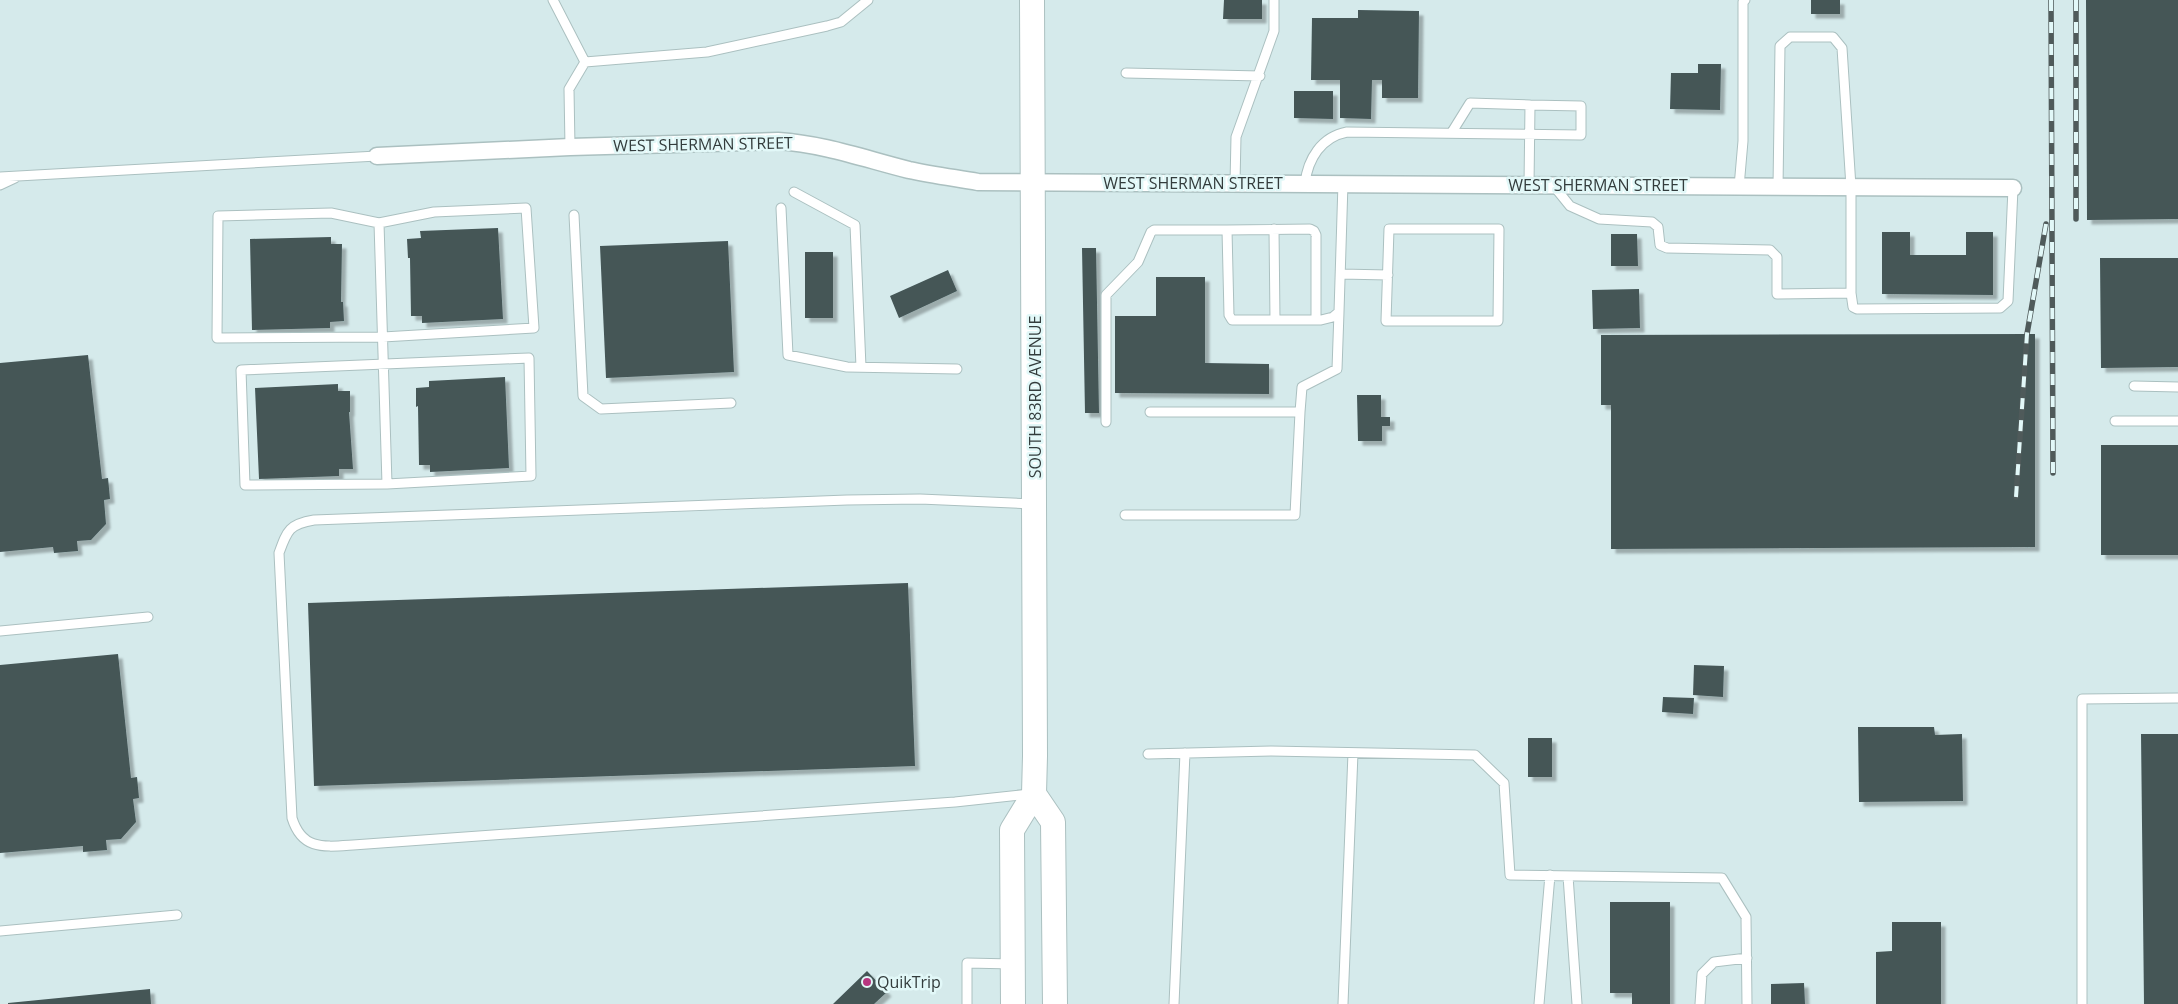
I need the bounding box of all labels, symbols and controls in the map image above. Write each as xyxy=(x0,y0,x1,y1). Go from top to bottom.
street label: WEST SHERMAN STREET xyxy=(613,131,793,157)
street label: WEST SHERMAN STREET xyxy=(1103,172,1283,194)
street label: WEST SHERMAN STREET xyxy=(1508,174,1688,196)
street label: SOUTH 83RD AVENUE xyxy=(1024,316,1046,478)
place label: QuikTrip xyxy=(877,971,941,993)
marker: QuikTrip xyxy=(861,976,873,988)

